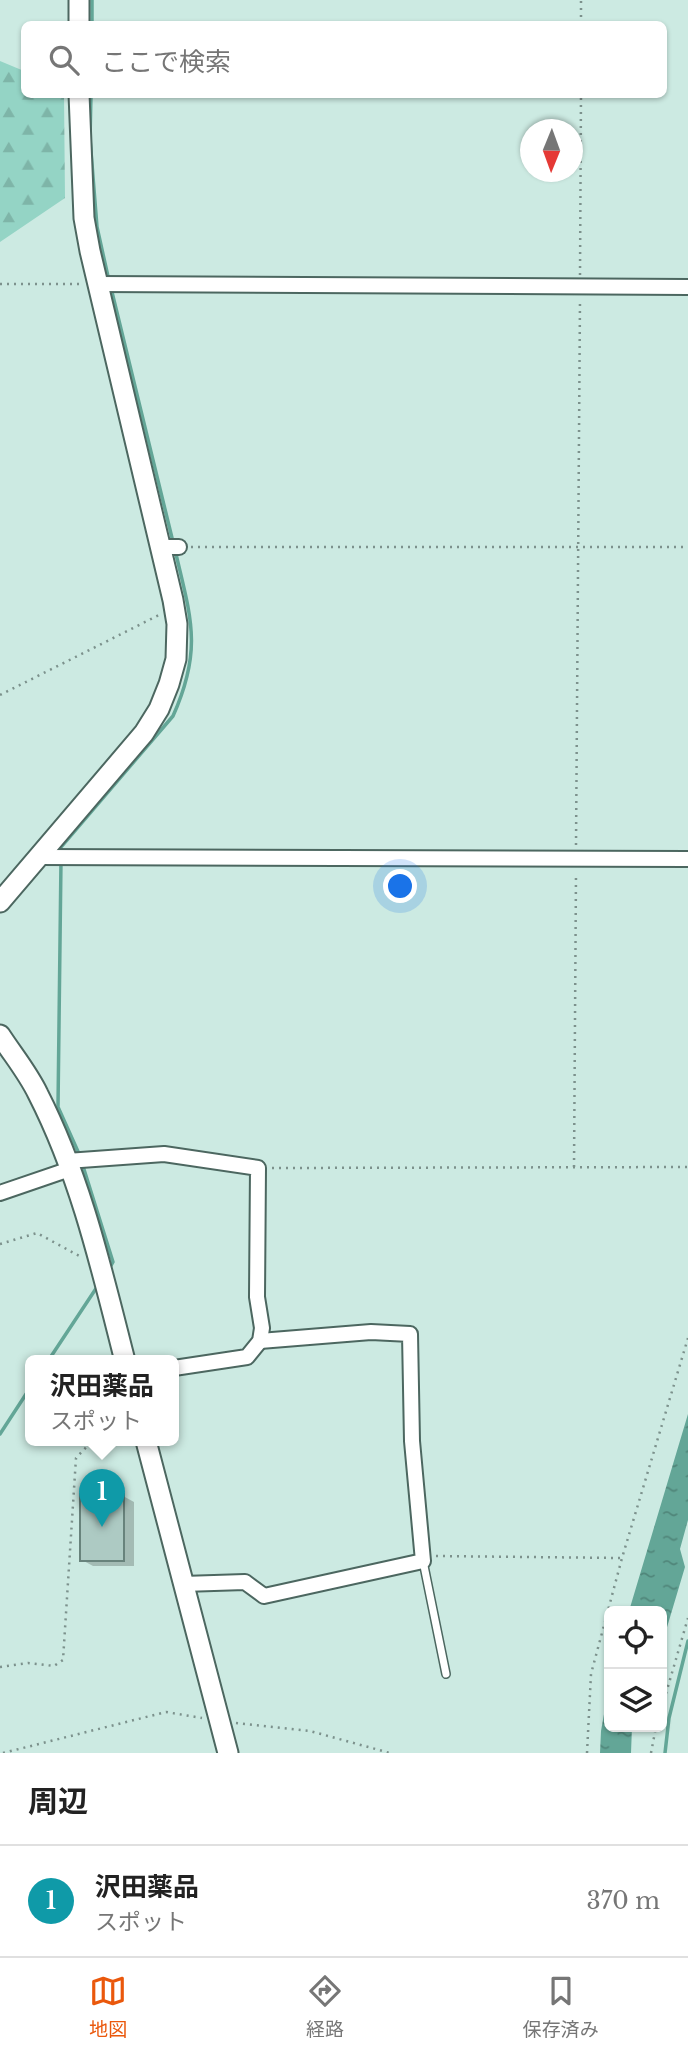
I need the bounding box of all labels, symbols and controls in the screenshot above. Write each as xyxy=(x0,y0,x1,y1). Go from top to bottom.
search box xyxy=(21,21,667,98)
icon: search xyxy=(45,41,83,79)
text: ここで検索 xyxy=(101,46,231,78)
north arrow xyxy=(520,119,583,182)
your location xyxy=(383,869,417,903)
popup xyxy=(25,1355,179,1446)
text: 沢田薬品 xyxy=(50,1370,154,1402)
text: スポット xyxy=(50,1407,142,1435)
pin: 1 xyxy=(79,1469,125,1527)
map controls xyxy=(604,1606,667,1732)
button: locate xyxy=(604,1606,667,1669)
button: layers xyxy=(604,1669,667,1732)
text: 周辺 xyxy=(28,1783,88,1820)
text: 沢田薬品 xyxy=(95,1871,199,1903)
text: 1 xyxy=(46,1887,56,1915)
text: 370 m xyxy=(587,1887,660,1915)
text: スポット xyxy=(95,1908,187,1936)
tab: 地図 xyxy=(89,1972,127,2041)
tab: 経路 xyxy=(306,1972,344,2041)
tab: 保存済み xyxy=(523,1972,599,2041)

